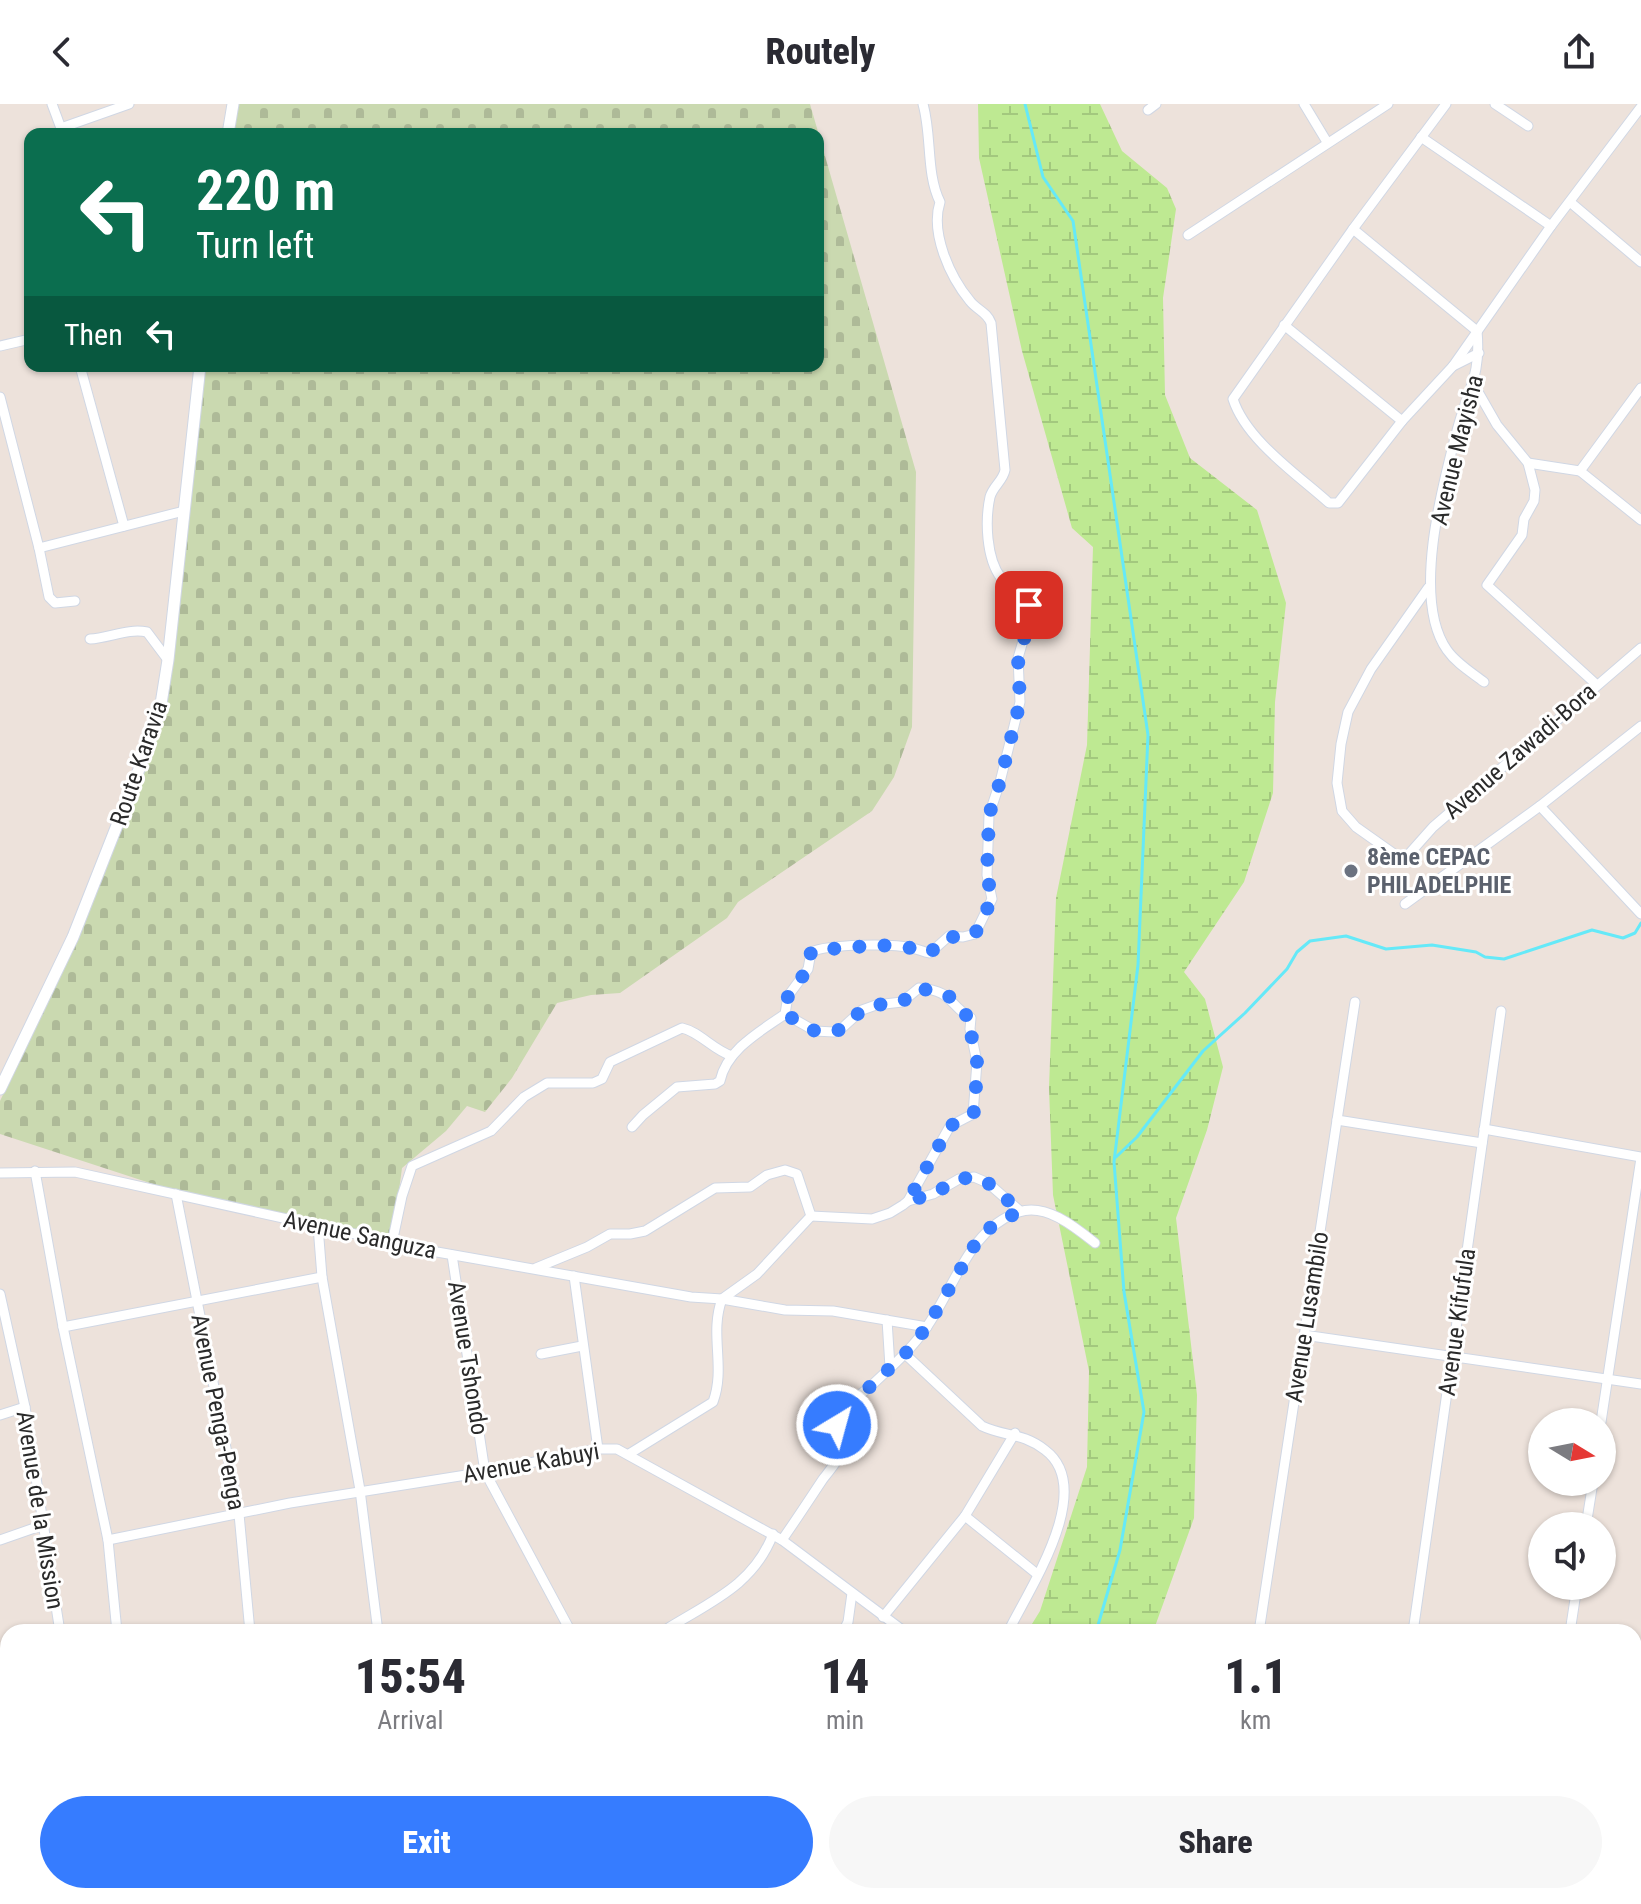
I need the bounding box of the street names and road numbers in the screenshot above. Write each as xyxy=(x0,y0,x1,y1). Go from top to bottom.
street label: Avenue Mayisha xyxy=(1425,372,1489,528)
street label: Avenue Zawadi-Bora xyxy=(1438,677,1602,825)
street label: Route Karavia xyxy=(105,697,173,829)
street label: Avenue Sanguza xyxy=(281,1205,439,1265)
street label: Avenue Lusambilo xyxy=(1280,1230,1334,1404)
street label: Avenue Kifufula xyxy=(1433,1246,1481,1398)
street label: Avenue Tshondo xyxy=(442,1279,494,1437)
street label: Avenue Penga-Penga xyxy=(185,1312,251,1512)
street label: Avenue de la Mission xyxy=(10,1409,70,1611)
street label: Avenue Kabuyi xyxy=(461,1437,601,1489)

